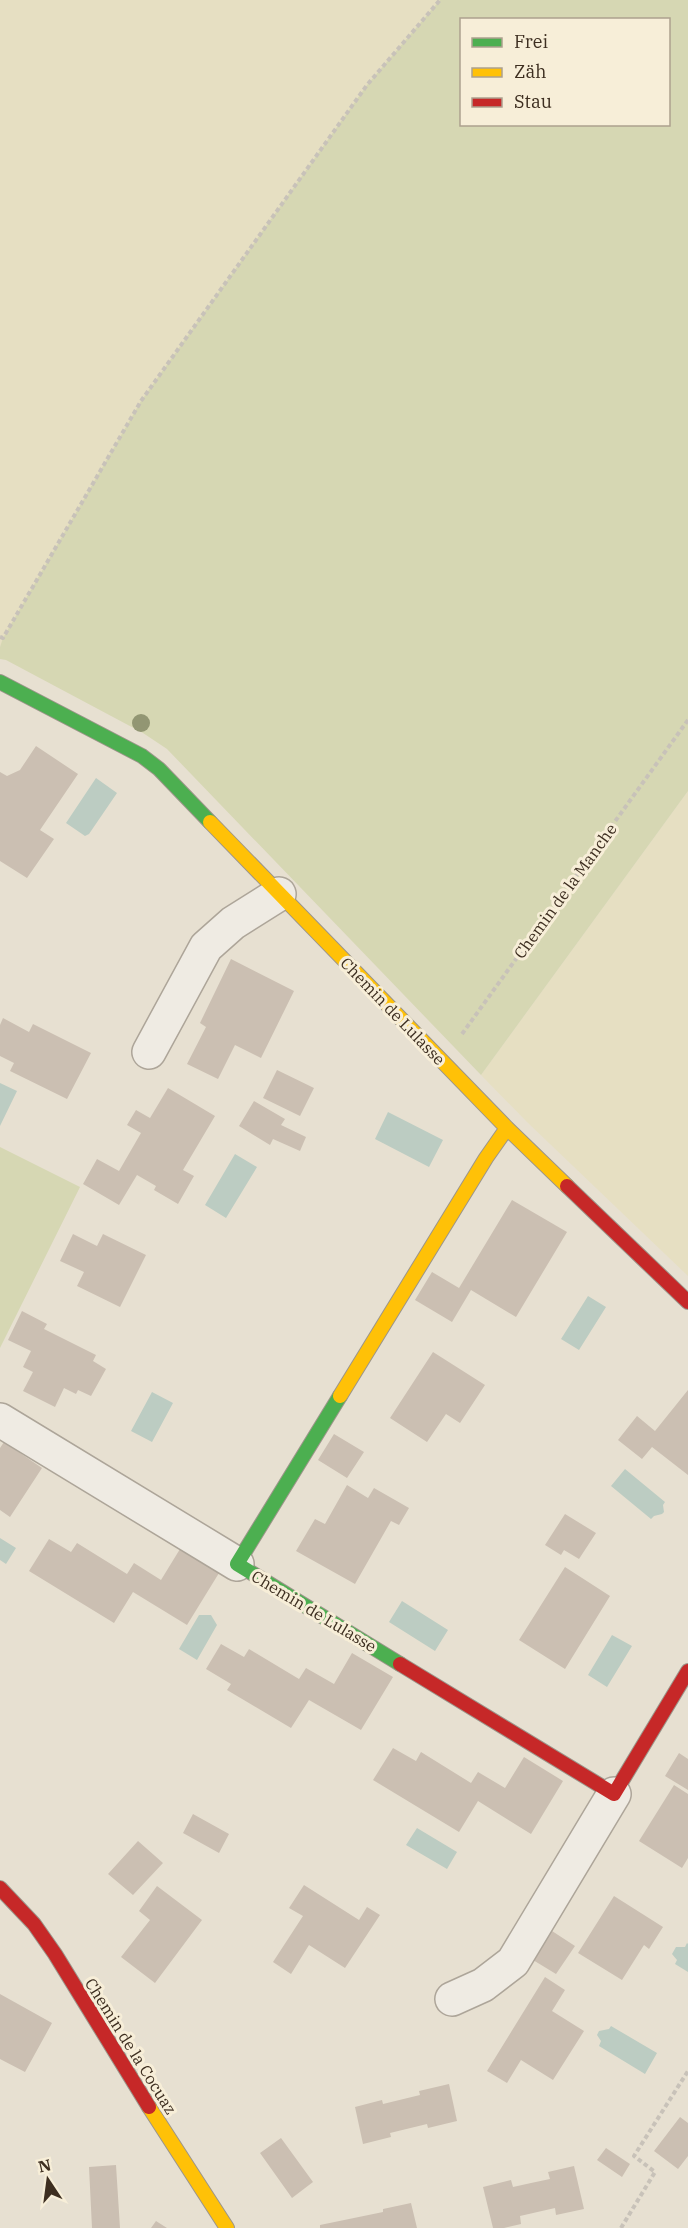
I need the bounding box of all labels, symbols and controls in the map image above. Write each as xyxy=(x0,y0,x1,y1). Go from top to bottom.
legend xyxy=(460,18,670,126)
text: Frei xyxy=(514,30,548,53)
text: Zäh xyxy=(514,60,547,83)
text: Stau xyxy=(514,90,552,113)
street label: Chemin de la Manche xyxy=(509,820,621,962)
street label: Chemin de Lulasse xyxy=(336,953,450,1069)
street label: Chemin de Lulasse xyxy=(248,1566,380,1656)
street label: Chemin de la Cocuaz xyxy=(81,1974,181,2118)
north arrow xyxy=(18,2150,78,2210)
text: N xyxy=(36,2154,53,2177)

